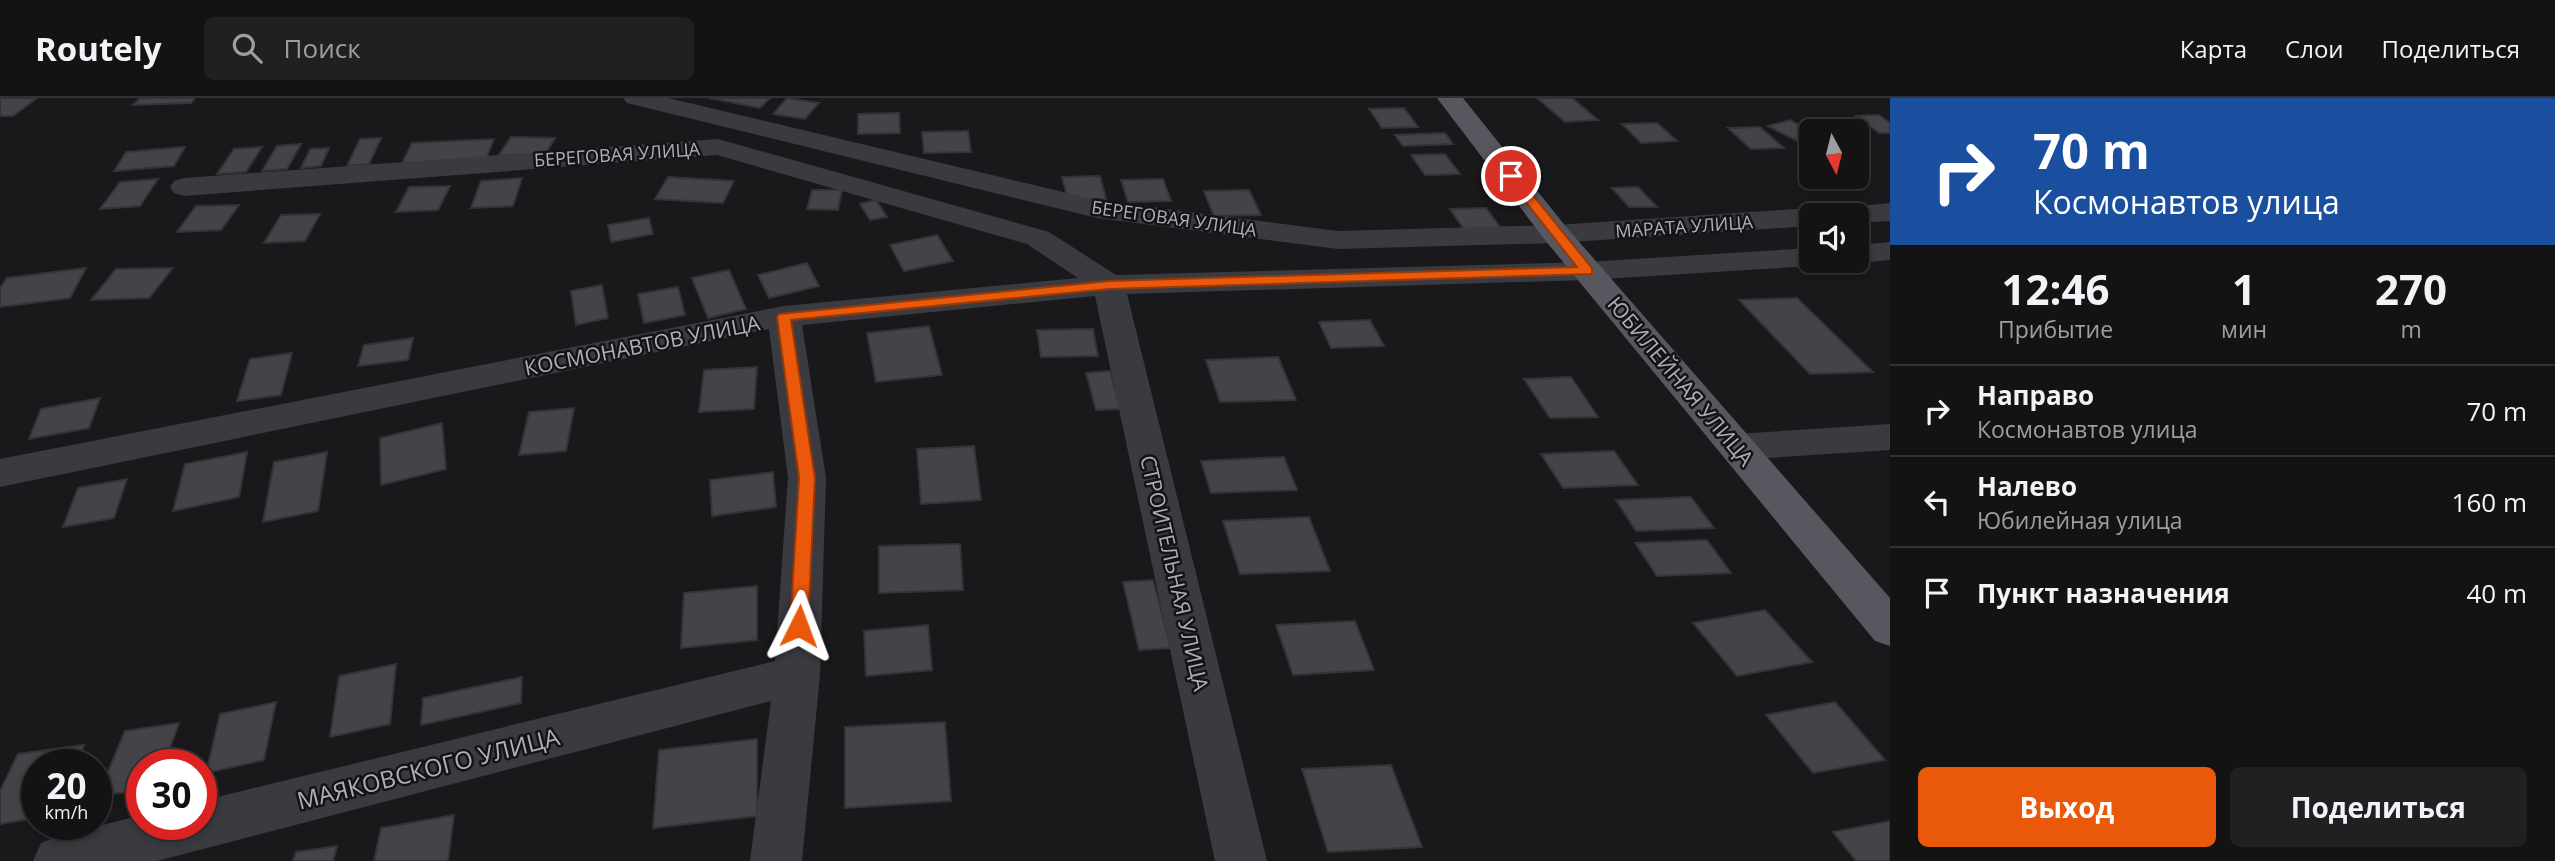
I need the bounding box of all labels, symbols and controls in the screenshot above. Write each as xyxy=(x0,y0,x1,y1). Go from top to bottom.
search box xyxy=(204,17,694,80)
text: Routely xyxy=(35,26,162,71)
icon: search xyxy=(228,29,266,67)
text: Поиск xyxy=(284,30,361,66)
text: Карта xyxy=(2180,32,2247,65)
text: Слои xyxy=(2285,32,2344,65)
text: Поделиться xyxy=(2382,32,2520,65)
text: 70 m xyxy=(2033,117,2150,183)
north arrow xyxy=(1799,119,1869,189)
map controls xyxy=(1799,119,1869,273)
icon: right xyxy=(1918,126,2009,217)
street label: БЕРЕГОВАЯ УЛИЦА xyxy=(533,136,701,172)
pin xyxy=(1481,146,1541,206)
icon: arrive xyxy=(1492,157,1530,195)
text: Космонавтов улица xyxy=(2033,180,2340,223)
street label: БЕРЕГОВАЯ УЛИЦА xyxy=(1090,195,1259,242)
button: sound xyxy=(1799,203,1869,273)
street label: МАРАТА УЛИЦА xyxy=(1614,209,1754,243)
text: 12:46 xyxy=(2001,260,2110,317)
text: 1 xyxy=(2232,260,2256,317)
text: 270 xyxy=(2375,260,2447,317)
street label: ЮБИЛЕЙНАЯ УЛИЦА xyxy=(1602,290,1761,472)
street label: КОСМОНАВТОВ УЛИЦА xyxy=(522,308,763,382)
text: Прибытие xyxy=(1998,313,2113,345)
text: мин xyxy=(2221,313,2267,345)
text: m xyxy=(2400,313,2422,345)
text: Направо xyxy=(1977,377,2094,413)
icon: right xyxy=(1918,392,1956,430)
text: 70 m xyxy=(2466,393,2527,429)
text: Космонавтов улица xyxy=(1977,413,2197,445)
street label: СТРОИТЕЛЬНАЯ УЛИЦА xyxy=(1134,452,1216,694)
text: Налево xyxy=(1977,468,2077,504)
icon: left xyxy=(1918,483,1956,521)
text: 160 m xyxy=(2452,484,2527,520)
text: Юбилейная улица xyxy=(1977,504,2183,536)
icon: arrive xyxy=(1918,574,1956,612)
text: Пункт назначения xyxy=(1977,575,2230,611)
text: 40 m xyxy=(2466,575,2527,611)
position arrow xyxy=(762,589,836,663)
street label: МАЯКОВСКОГО УЛИЦА xyxy=(293,719,563,817)
speed limit sign: 30 xyxy=(126,749,217,840)
text: 20 xyxy=(46,762,87,809)
button: Выход xyxy=(1918,767,2216,847)
button: Поделиться xyxy=(2230,767,2527,847)
text: km/h xyxy=(45,800,88,824)

